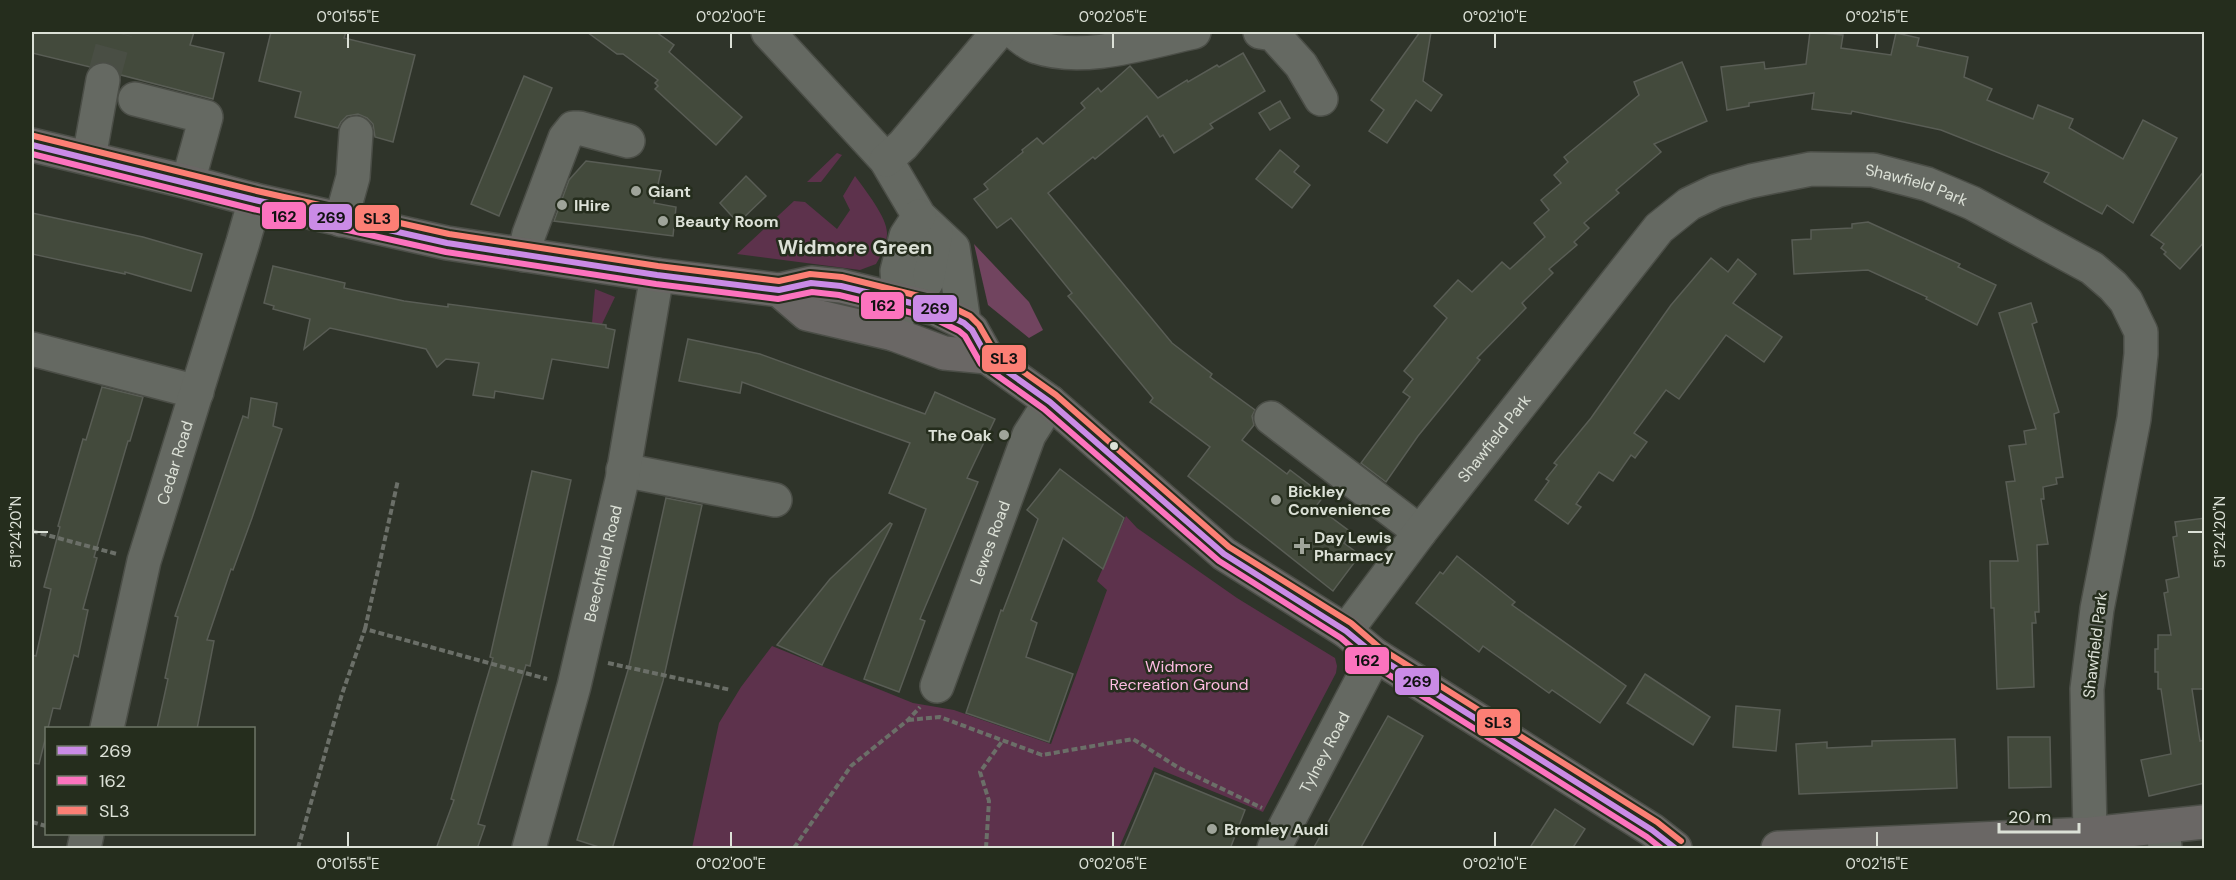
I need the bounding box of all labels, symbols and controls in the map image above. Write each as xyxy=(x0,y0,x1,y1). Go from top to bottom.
text: 0°01'55"E xyxy=(316,7,380,27)
text: 0°02'00"E xyxy=(696,7,766,27)
text: 0°02'05"E xyxy=(1079,7,1147,27)
text: 0°02'10"E xyxy=(1463,7,1527,27)
text: 0°02'15"E xyxy=(1846,7,1908,27)
street label: Shawfield Park xyxy=(1865,159,1971,211)
place label: Giant xyxy=(648,181,691,202)
marker: Giant xyxy=(629,184,643,198)
place label: IHire xyxy=(574,195,610,216)
marker: IHire xyxy=(555,198,569,212)
line badge: 162 xyxy=(261,201,307,230)
line badge: 269 xyxy=(308,203,353,231)
line badge: SL3 xyxy=(354,204,400,232)
text: 162 xyxy=(271,206,297,227)
text: 269 xyxy=(316,207,346,228)
text: SL3 xyxy=(363,208,391,229)
place label: Beauty Room xyxy=(675,211,779,232)
marker: Beauty Room xyxy=(656,214,670,228)
district label: Widmore Green xyxy=(778,234,932,260)
line badge: 162 xyxy=(860,291,905,320)
line badge: 269 xyxy=(912,294,958,323)
text: 162 xyxy=(870,295,896,316)
text: 269 xyxy=(920,298,950,319)
line badge: SL3 xyxy=(981,344,1027,373)
text: SL3 xyxy=(990,348,1018,369)
street label: Shawfield Park xyxy=(1453,390,1535,487)
street label: Cedar Road xyxy=(152,418,197,507)
place label: The Oak xyxy=(928,425,993,446)
marker: The Oak xyxy=(997,428,1011,442)
unlabelled marker xyxy=(1108,440,1120,452)
place label: Bickley Convenience xyxy=(1288,481,1391,520)
marker: Bickley Convenience xyxy=(1269,493,1283,507)
text: 51°24'20"N xyxy=(6,496,26,568)
text: 51°24'20"N xyxy=(2210,496,2230,568)
street label: Lewes Road xyxy=(965,498,1015,587)
street label: Beechfield Road xyxy=(579,503,626,624)
place label: Day Lewis Pharmacy xyxy=(1314,527,1394,566)
marker: Day Lewis Pharmacy xyxy=(1295,539,1309,553)
street label: Shawfield Park xyxy=(2078,591,2112,699)
line badge: 162 xyxy=(1344,646,1390,675)
text: 162 xyxy=(1354,650,1380,671)
park label: Widmore Recreation Ground xyxy=(1109,656,1249,695)
line badge: 269 xyxy=(1394,667,1440,696)
text: 269 xyxy=(1402,671,1432,692)
street label: Tylney Road xyxy=(1294,708,1354,797)
line badge: SL3 xyxy=(1476,708,1521,737)
text: SL3 xyxy=(1484,712,1512,733)
legend xyxy=(45,727,255,835)
text: 269 xyxy=(99,739,132,763)
text: 162 xyxy=(99,769,126,793)
scale bar xyxy=(1999,796,2078,834)
text: SL3 xyxy=(99,799,130,823)
text: 20 m xyxy=(2008,805,2051,829)
place label: Bromley Audi xyxy=(1224,819,1328,840)
marker: Bromley Audi xyxy=(1205,822,1219,836)
text: 0°01'55"E xyxy=(316,854,380,874)
text: 0°02'00"E xyxy=(696,854,766,874)
text: 0°02'05"E xyxy=(1079,854,1147,874)
text: 0°02'10"E xyxy=(1463,854,1527,874)
text: 0°02'15"E xyxy=(1846,854,1908,874)

